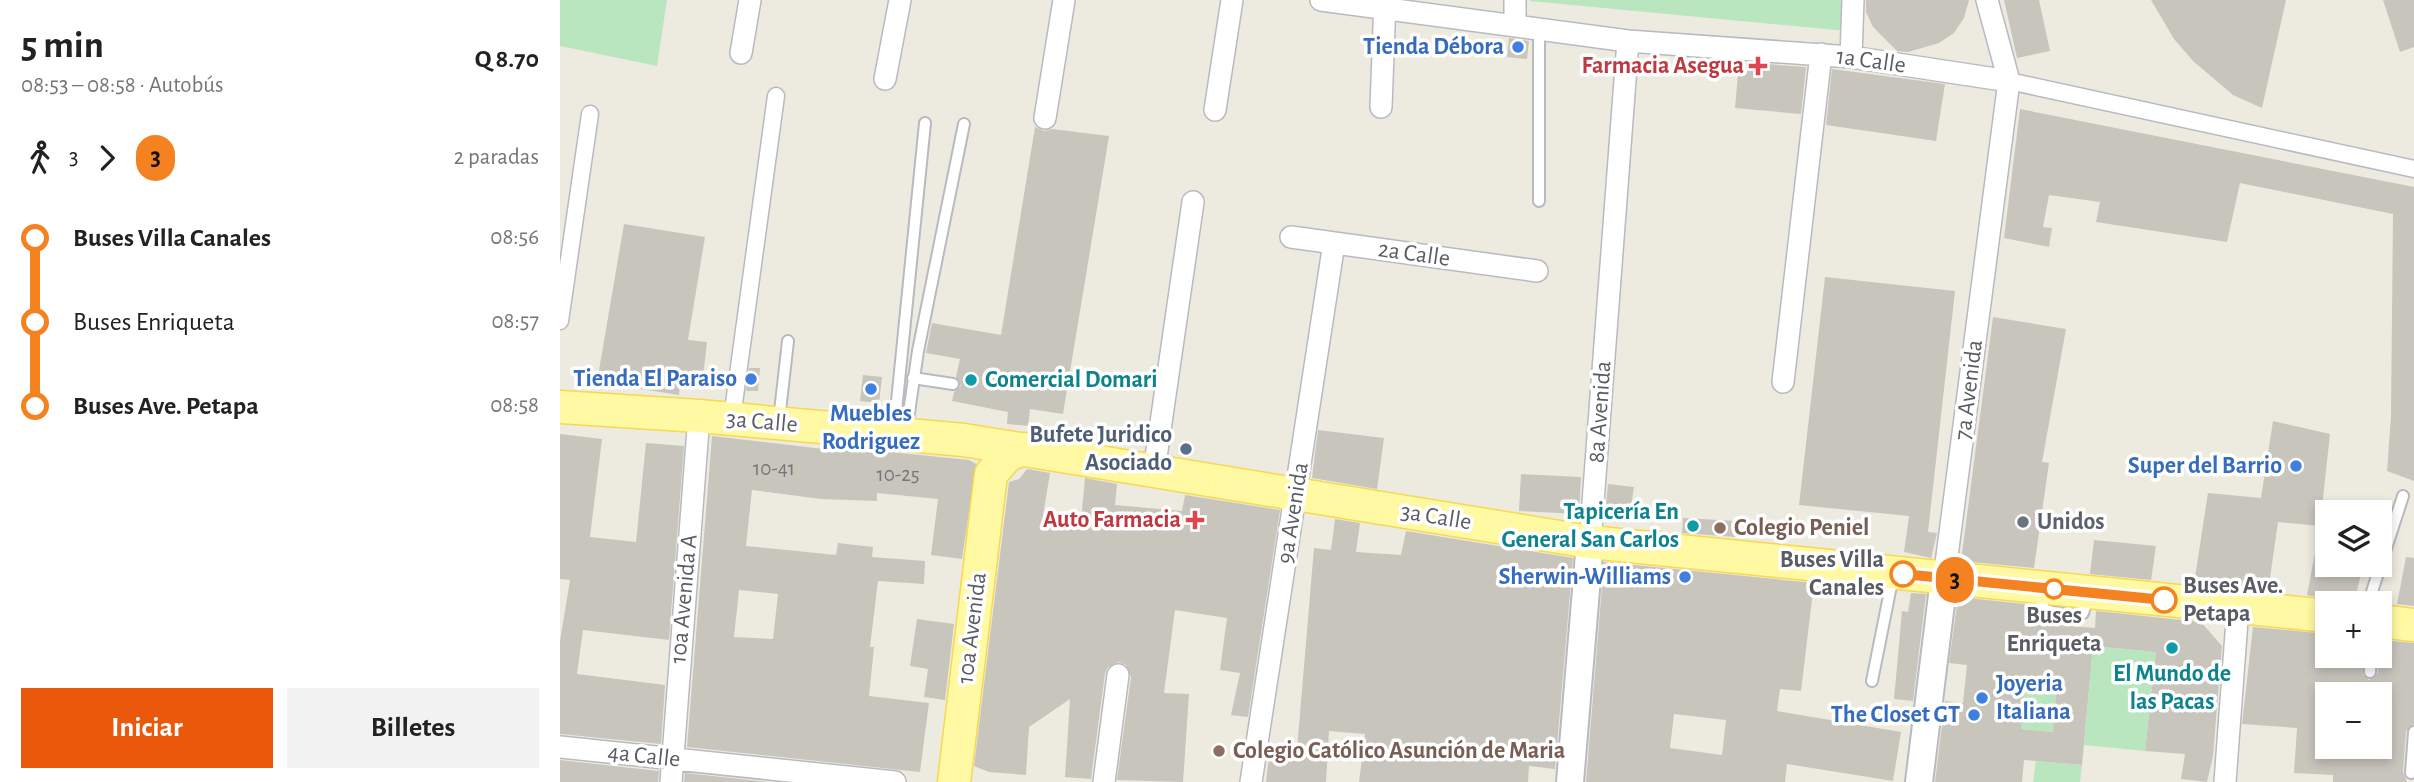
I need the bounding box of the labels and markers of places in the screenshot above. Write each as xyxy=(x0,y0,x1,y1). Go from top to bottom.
place label: Tienda Débora xyxy=(1363,35,1504,59)
marker: Tienda Débora xyxy=(1510,39,1526,55)
place label: Farmacia Asegua xyxy=(1582,54,1744,78)
marker: Farmacia Asegua xyxy=(1750,58,1766,74)
place label: Tienda El Paraiso xyxy=(573,367,737,391)
place label: Comercial Domari xyxy=(985,368,1158,392)
marker: Tienda El Paraiso xyxy=(743,371,759,387)
marker: Comercial Domari xyxy=(963,372,979,388)
marker: Muebles Rodriguez xyxy=(863,381,879,397)
place label: Muebles Rodriguez xyxy=(822,402,920,454)
place label: Bufete Juridico Asociado xyxy=(1029,423,1172,475)
marker: Bufete Juridico Asociado xyxy=(1178,441,1194,457)
place label: Super del Barrio xyxy=(2128,454,2282,478)
marker: Super del Barrio xyxy=(2288,458,2304,474)
place label: Tapicería En General San Carlos xyxy=(1501,500,1679,552)
place label: Auto Farmacia xyxy=(1043,508,1181,532)
place label: Unidos xyxy=(2037,510,2105,534)
marker: Auto Farmacia xyxy=(1187,512,1203,528)
marker: Unidos xyxy=(2015,514,2031,530)
place label: Colegio Peniel xyxy=(1734,516,1869,540)
marker: Tapicería En General San Carlos xyxy=(1685,518,1701,534)
marker: Colegio Peniel xyxy=(1712,520,1728,536)
place label: Buses Villa Canales xyxy=(1780,548,1884,600)
marker: Buses Villa Canales xyxy=(1890,561,1916,587)
place label: Sherwin-Williams xyxy=(1498,565,1671,589)
marker: Sherwin-Williams xyxy=(1677,569,1693,585)
place label: Buses Ave. Petapa xyxy=(2183,574,2283,626)
marker: Buses Enriqueta xyxy=(2044,579,2064,599)
marker: Buses Ave. Petapa xyxy=(2151,587,2177,613)
place label: Buses Enriqueta xyxy=(2006,604,2102,656)
marker: El Mundo de las Pacas xyxy=(2164,640,2180,656)
place label: El Mundo de las Pacas xyxy=(2113,662,2231,714)
place label: Joyeria Italiana xyxy=(1996,672,2071,724)
marker: Joyeria Italiana xyxy=(1974,690,1990,706)
place label: The Closet GT xyxy=(1831,703,1960,727)
marker: The Closet GT xyxy=(1966,707,1982,723)
place label: Colegio Católico Asunción de Maria xyxy=(1233,739,1565,763)
marker: Colegio Católico Asunción de Maria xyxy=(1211,743,1227,759)

